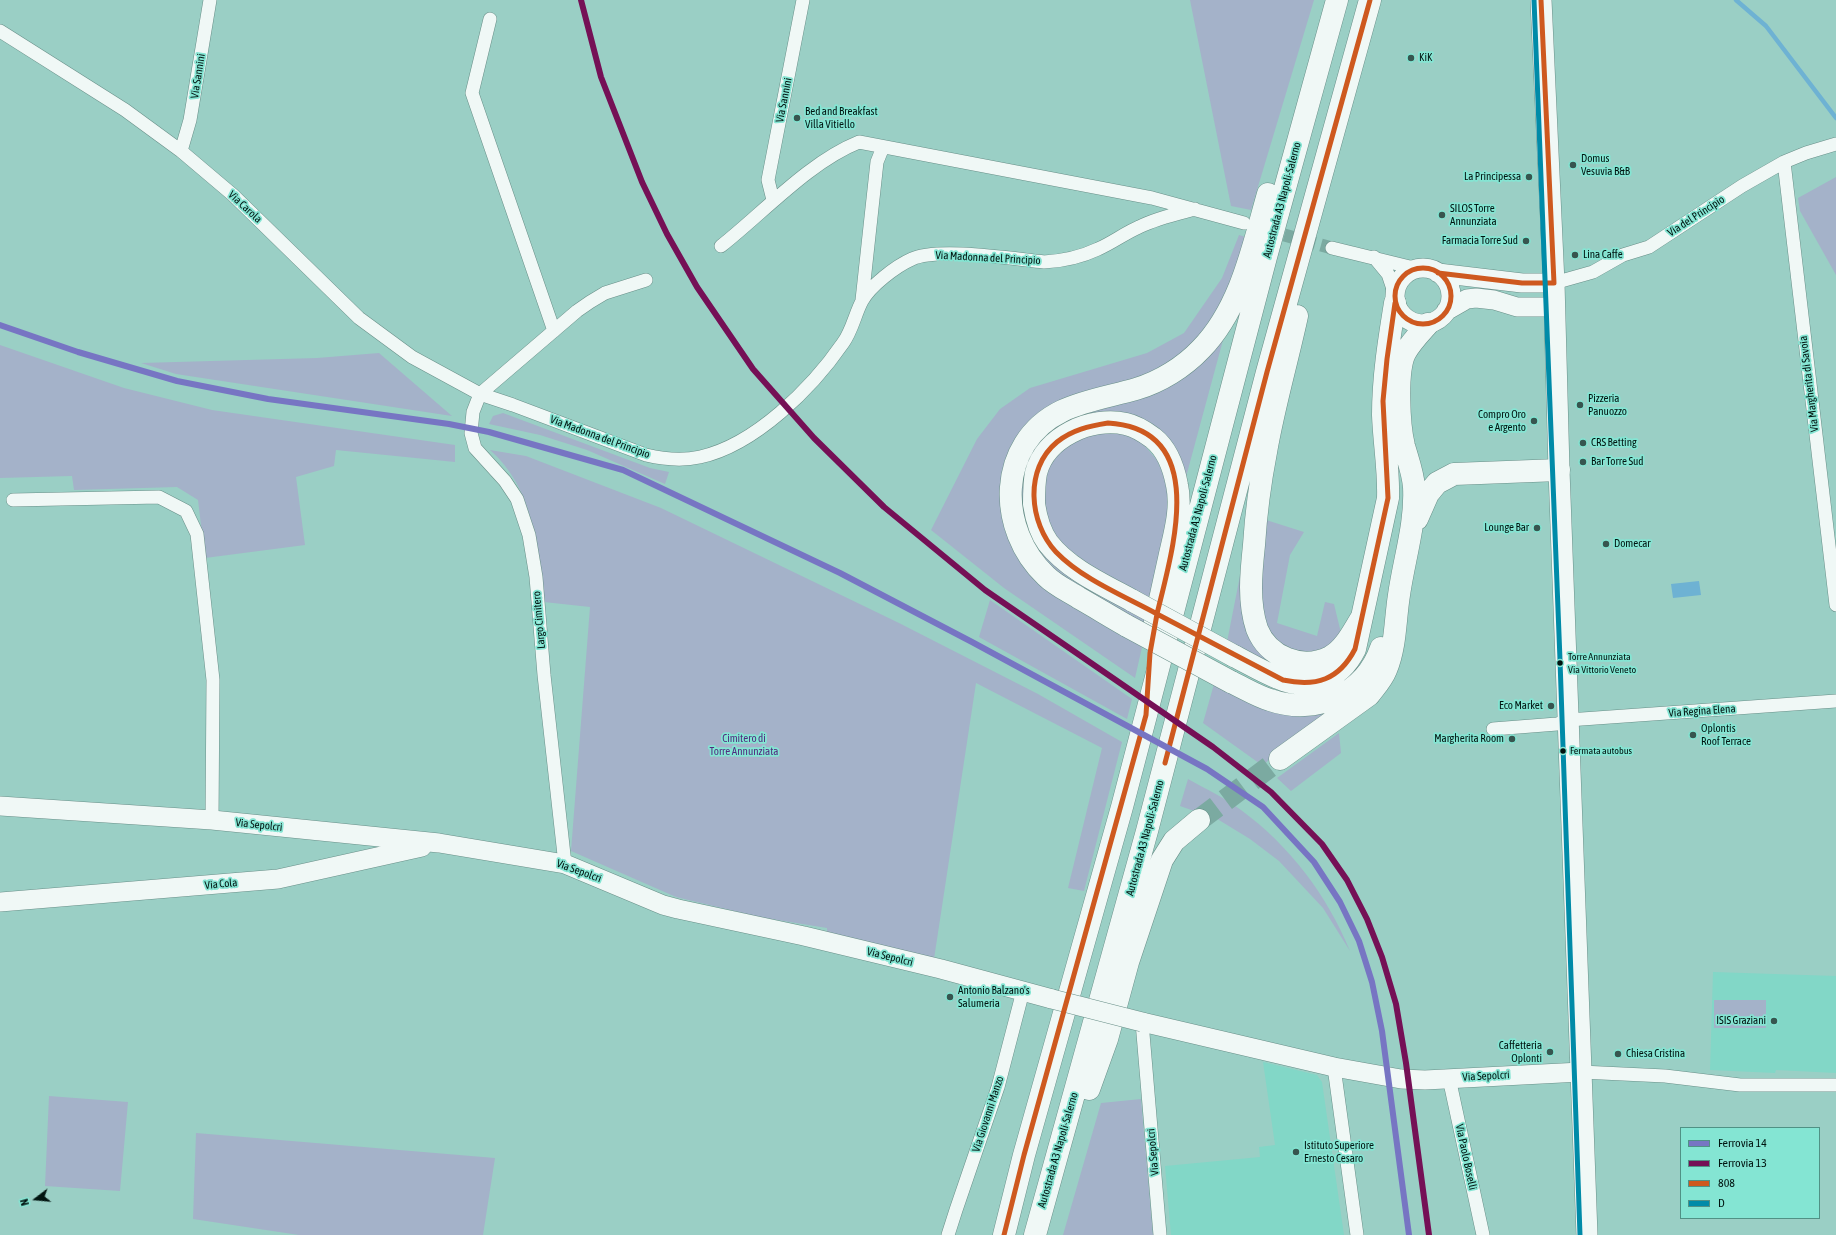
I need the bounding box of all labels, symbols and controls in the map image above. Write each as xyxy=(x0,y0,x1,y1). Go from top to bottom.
place label: KiK xyxy=(1419,51,1432,65)
street label: Via Sannini xyxy=(188,53,208,99)
marker: KiK xyxy=(1406,53,1416,63)
street label: Via Sannini xyxy=(773,76,795,124)
place label: Bed and Breakfast Villa Vitiello xyxy=(805,105,878,131)
marker: Bed and Breakfast Villa Vitiello xyxy=(792,113,802,123)
street label: Autostrada A3 Napoli-Salerno xyxy=(1260,141,1304,259)
place label: Domus Vesuvia B&B xyxy=(1581,152,1630,178)
marker: Domus Vesuvia B&B xyxy=(1568,160,1578,170)
place label: La Principessa xyxy=(1464,170,1521,184)
marker: La Principessa xyxy=(1524,172,1534,182)
street label: Via Carola xyxy=(225,188,265,226)
street label: Via del Principio xyxy=(1665,193,1727,239)
place label: SILOS Torre Annunziata xyxy=(1450,202,1497,228)
marker: SILOS Torre Annunziata xyxy=(1437,210,1447,220)
place label: Farmacia Torre Sud xyxy=(1442,234,1518,248)
marker: Farmacia Torre Sud xyxy=(1521,236,1531,246)
place label: Lina Caffe xyxy=(1583,248,1623,262)
street label: Via Madonna del Principio xyxy=(935,249,1041,267)
marker: Lina Caffe xyxy=(1570,250,1580,260)
street label: Via Margherita di Savoia xyxy=(1797,335,1821,433)
place label: Pizzeria Panuozzo xyxy=(1588,392,1627,418)
marker: Pizzeria Panuozzo xyxy=(1575,400,1585,410)
place label: Compro Oro e Argento xyxy=(1478,408,1526,434)
street label: Via Madonna del Principio xyxy=(548,413,652,461)
marker: Compro Oro e Argento xyxy=(1529,416,1539,426)
place label: CRS Betting xyxy=(1591,436,1637,450)
marker: CRS Betting xyxy=(1578,438,1588,448)
street label: Autostrada A3 Napoli-Salerno xyxy=(1176,454,1220,572)
place label: Bar Torre Sud xyxy=(1591,455,1644,469)
marker: Bar Torre Sud xyxy=(1578,457,1588,467)
place label: Lounge Bar xyxy=(1484,521,1529,535)
marker: Lounge Bar xyxy=(1532,523,1542,533)
place label: Domecar xyxy=(1614,537,1651,551)
marker: Domecar xyxy=(1601,539,1611,549)
street label: Largo Cimitero xyxy=(530,591,548,649)
place label: Torre Annunziata Via Vittorio Veneto xyxy=(1568,651,1636,674)
marker: Torre Annunziata Via Vittorio Veneto xyxy=(1555,658,1565,668)
place label: Eco Market xyxy=(1499,699,1543,713)
marker: Eco Market xyxy=(1546,701,1556,711)
street label: Via Regina Elena xyxy=(1668,702,1736,720)
place label: Oplontis Roof Terrace xyxy=(1701,722,1751,748)
marker: Oplontis Roof Terrace xyxy=(1688,730,1698,740)
park label: Cimitero di Torre Annunziata xyxy=(710,732,778,758)
place label: Margherita Room xyxy=(1434,732,1504,746)
marker: Margherita Room xyxy=(1507,734,1517,744)
place label: Fermata autobus xyxy=(1570,745,1632,757)
marker: Fermata autobus xyxy=(1558,746,1568,756)
street label: Autostrada A3 Napoli-Salerno xyxy=(1123,779,1167,897)
street label: Via Sepolcri xyxy=(235,816,283,834)
street label: Via Sepolcri xyxy=(555,857,603,885)
street label: Via Cola xyxy=(204,876,238,892)
street label: Via Sepolcri xyxy=(866,945,914,969)
place label: Antonio Balzano's Salumeria xyxy=(958,984,1030,1010)
marker: Antonio Balzano's Salumeria xyxy=(945,992,955,1002)
place label: ISIS Graziani xyxy=(1716,1014,1766,1028)
marker: ISIS Graziani xyxy=(1769,1016,1779,1026)
place label: Caffetteria Oplonti xyxy=(1499,1039,1542,1065)
marker: Caffetteria Oplonti xyxy=(1545,1047,1555,1057)
place label: Chiesa Cristina xyxy=(1626,1047,1685,1061)
marker: Chiesa Cristina xyxy=(1613,1049,1623,1059)
street label: Via Sepolcri xyxy=(1462,1068,1510,1084)
street label: Via Giovanni Manzo xyxy=(970,1074,1006,1154)
street label: Autostrada A3 Napoli-Salerno xyxy=(1035,1091,1081,1209)
street label: Via Paolo Boselli xyxy=(1453,1123,1479,1191)
legend xyxy=(1680,1127,1820,1219)
street label: Via Sepolcri xyxy=(1144,1128,1162,1176)
text: Ferrovia 14 xyxy=(1718,1136,1767,1150)
place label: Istituto Superiore Ernesto Cesaro xyxy=(1304,1139,1374,1165)
marker: Istituto Superiore Ernesto Cesaro xyxy=(1291,1147,1301,1157)
text: Ferrovia 13 xyxy=(1718,1156,1767,1170)
text: 808 xyxy=(1718,1176,1735,1190)
north arrow xyxy=(16,1179,56,1219)
text: D xyxy=(1718,1196,1725,1210)
text: N xyxy=(18,1198,31,1207)

